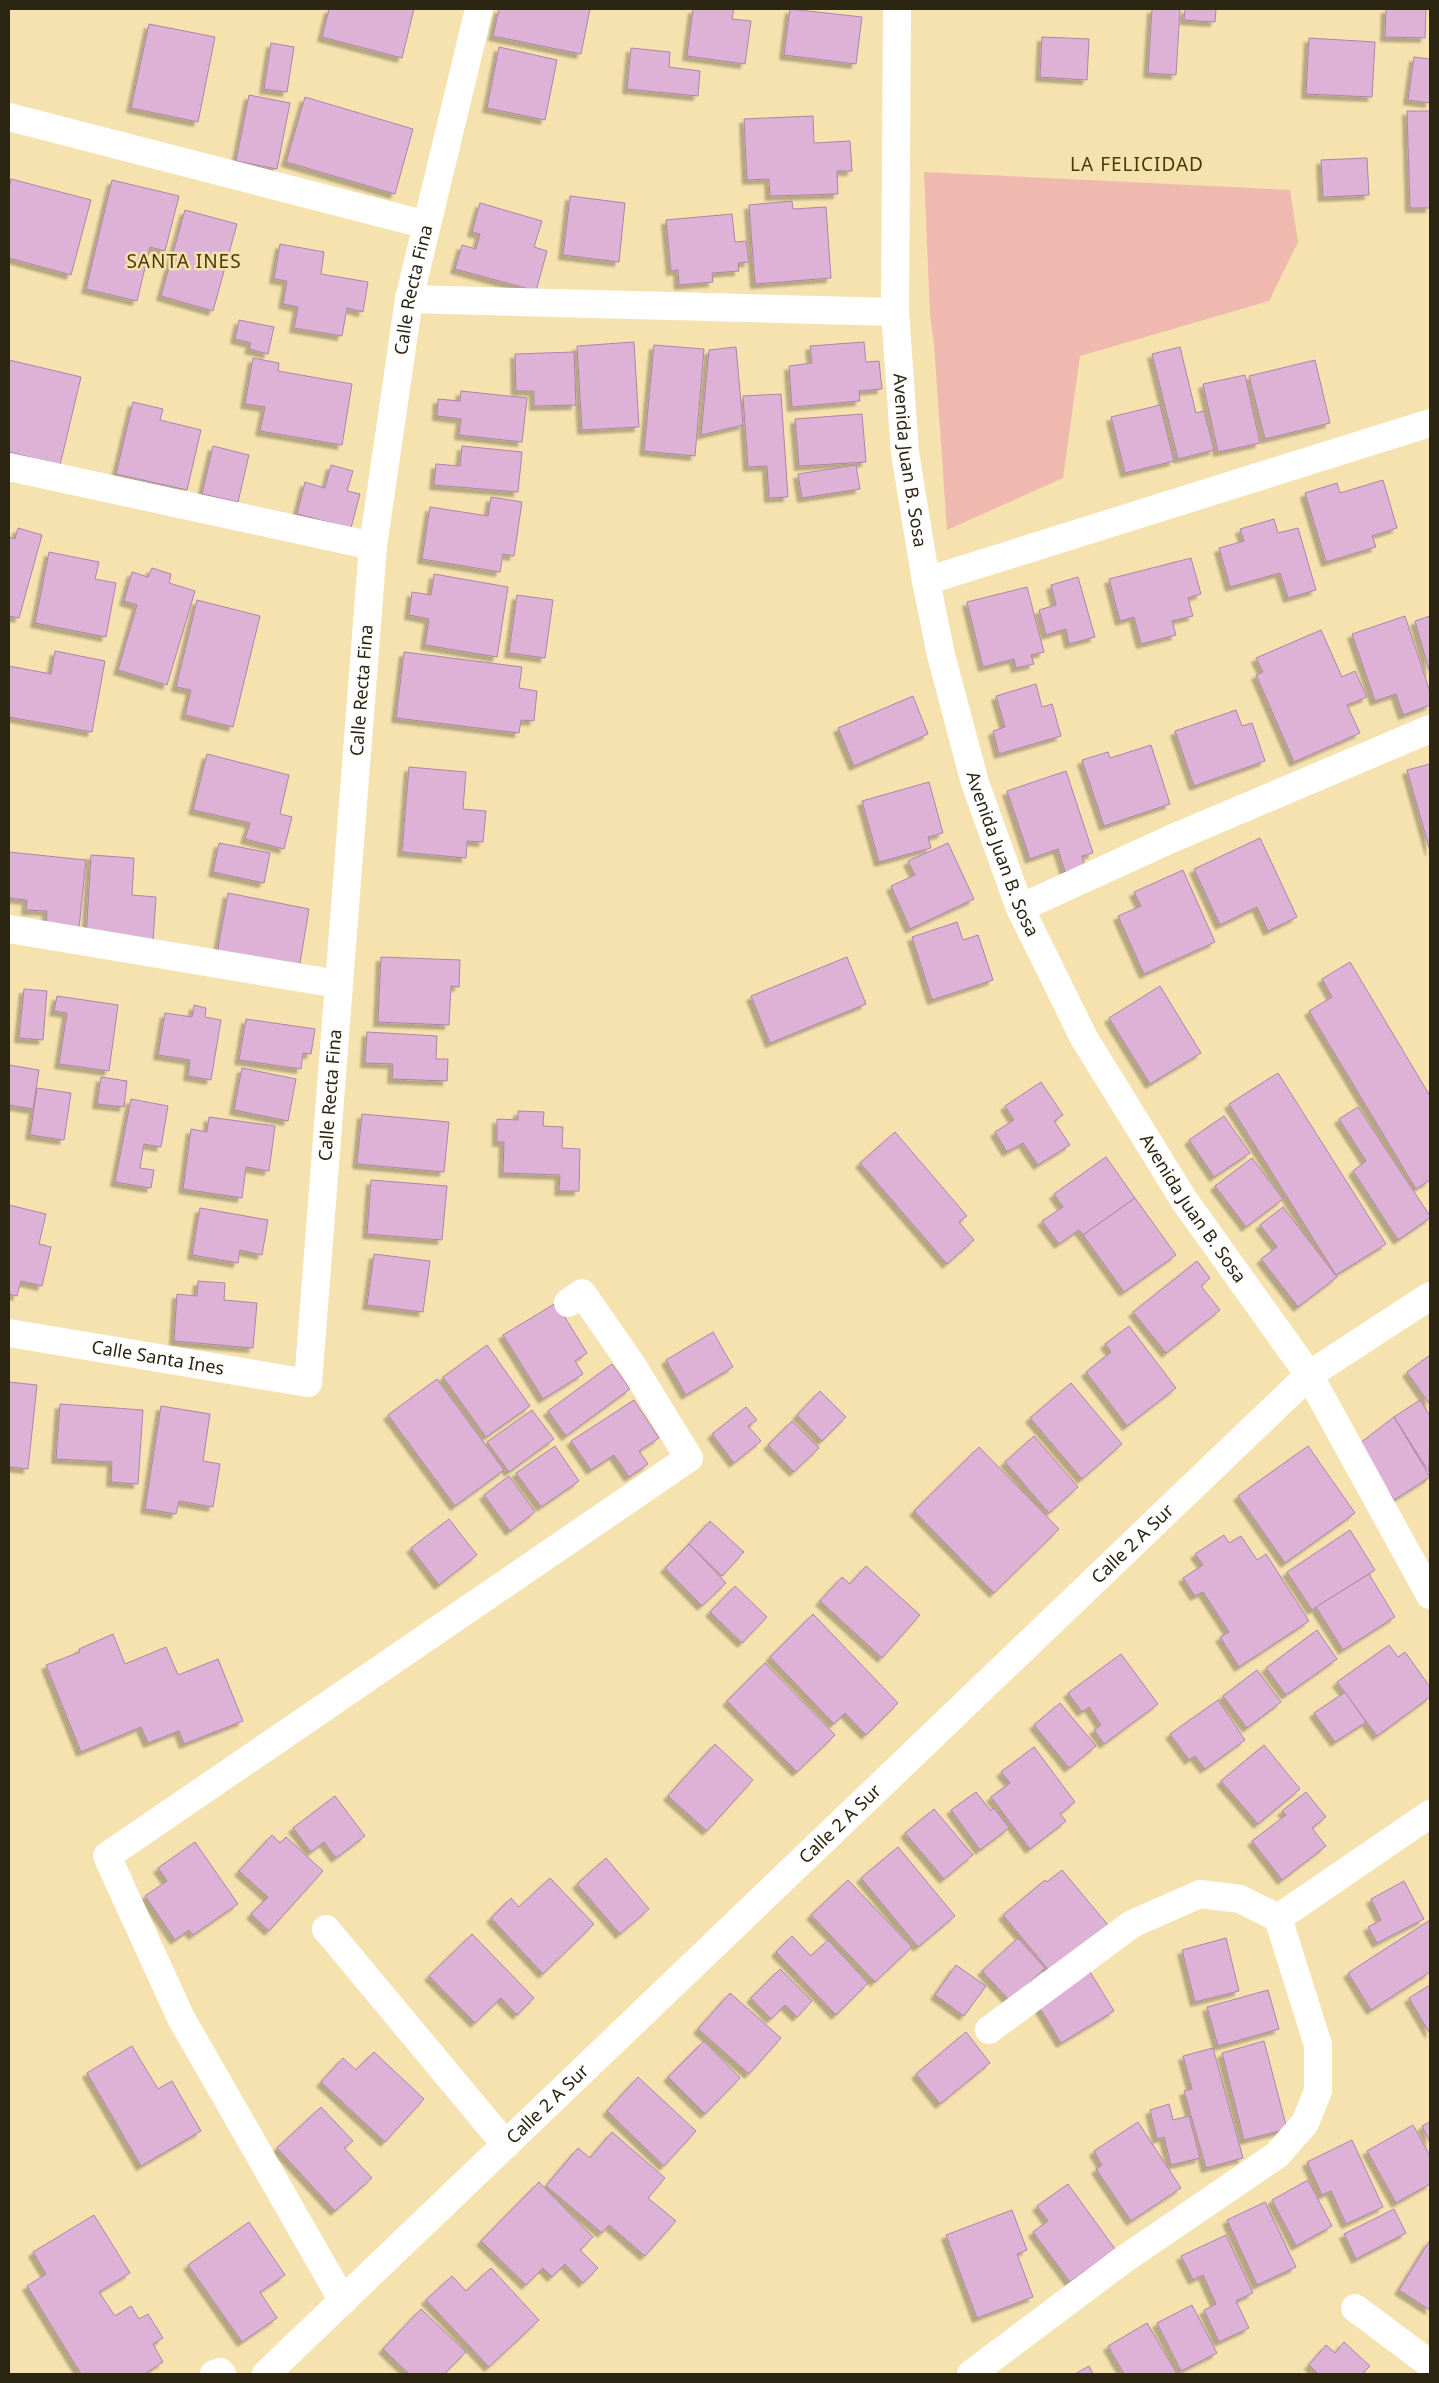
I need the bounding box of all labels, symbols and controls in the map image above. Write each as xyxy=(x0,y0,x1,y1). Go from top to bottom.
district label: LA FELICIDAD xyxy=(1070,151,1204,177)
street label: Calle Recta Fina xyxy=(388,222,437,356)
district label: SANTA INES xyxy=(126,248,242,274)
street label: Avenida Juan B. Sosa xyxy=(888,372,933,549)
street label: Calle Recta Fina xyxy=(344,623,378,757)
street label: Avenida Juan B. Sosa xyxy=(961,769,1045,940)
street label: Calle Recta Fina xyxy=(312,1028,346,1162)
street label: Avenida Juan B. Sosa xyxy=(1135,1129,1252,1287)
street label: Calle Santa Ines xyxy=(90,1334,226,1380)
street label: Calle 2 A Sur xyxy=(1086,1498,1179,1588)
street label: Calle 2 A Sur xyxy=(793,1778,886,1868)
street label: Calle 2 A Sur xyxy=(501,2058,594,2149)

